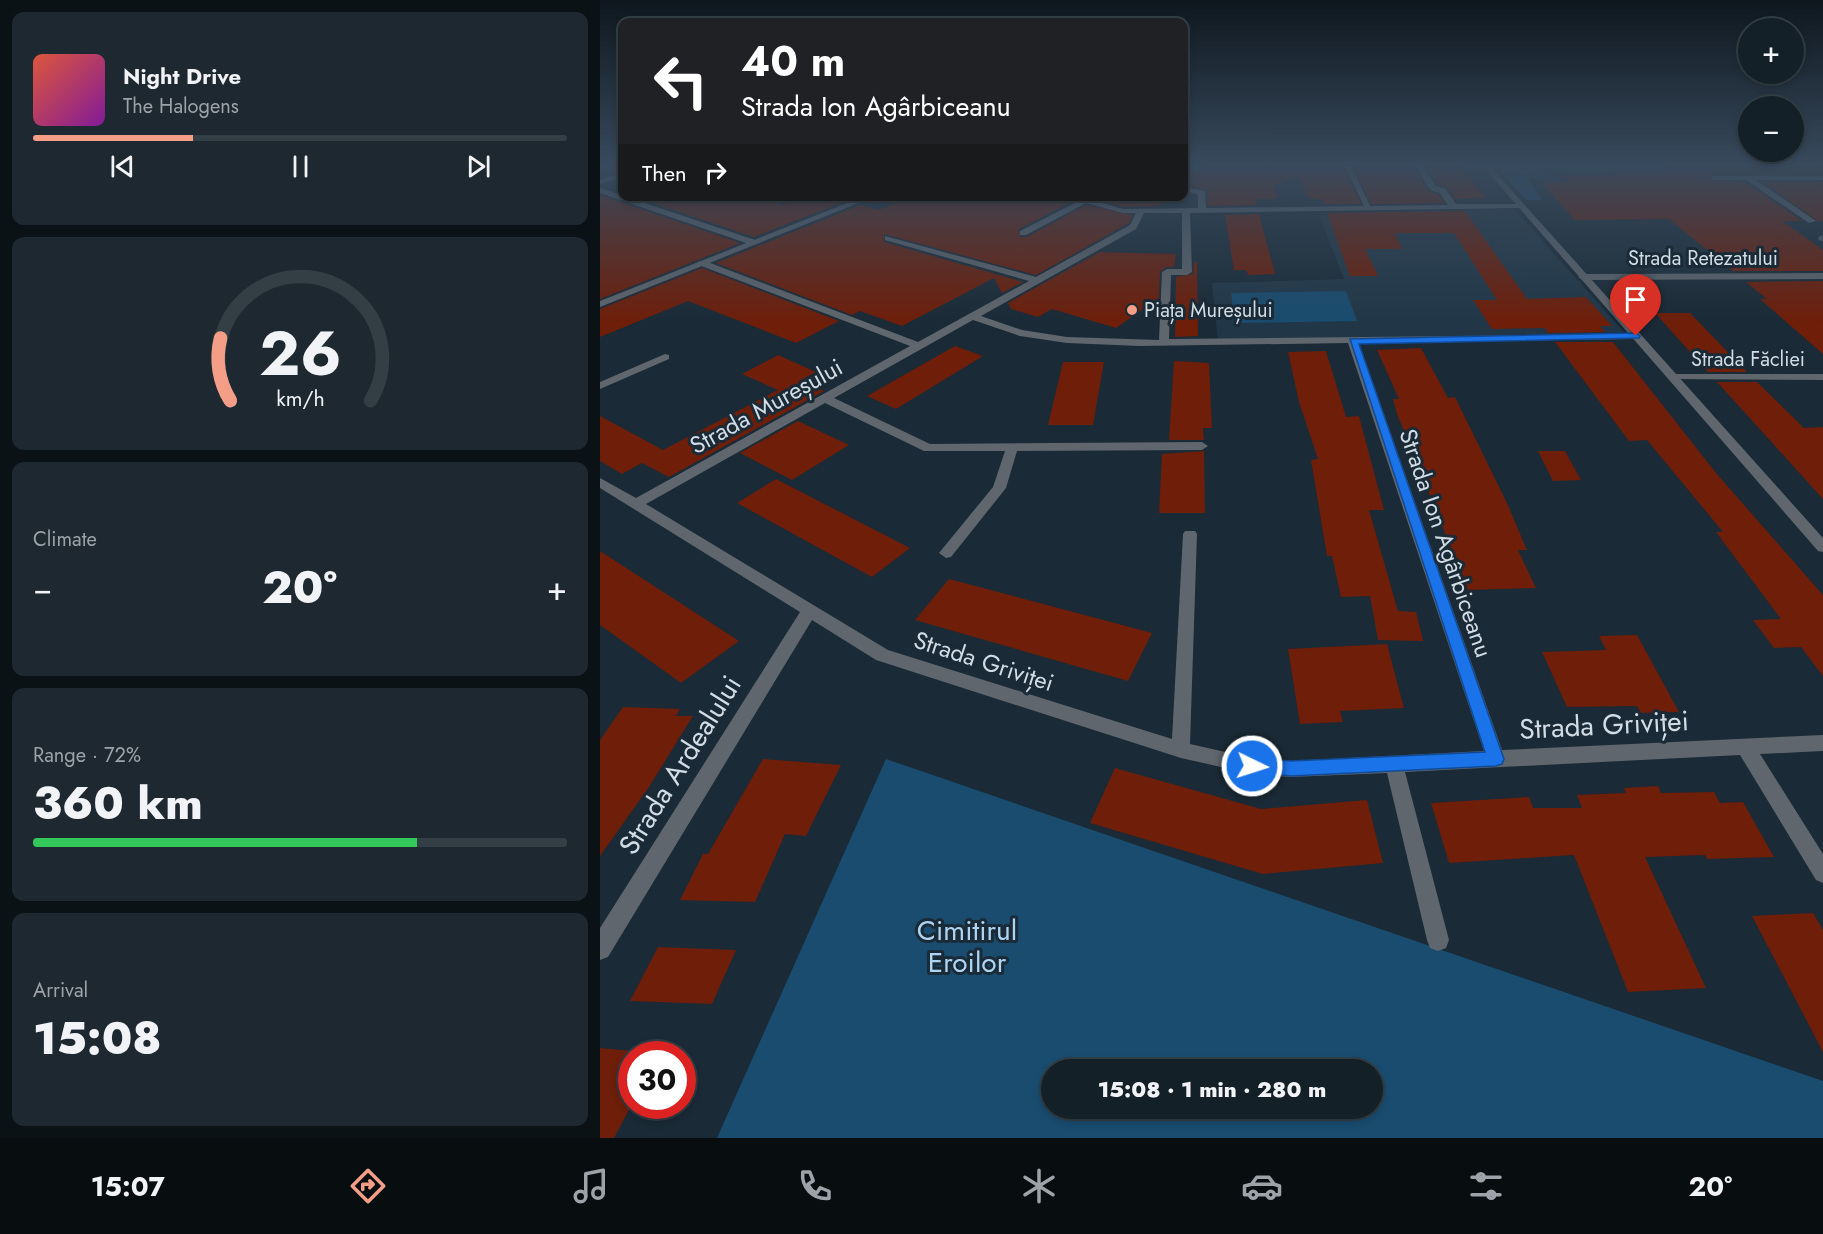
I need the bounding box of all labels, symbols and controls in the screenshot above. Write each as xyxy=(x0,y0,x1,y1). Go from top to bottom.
map controls xyxy=(1738,18,1804,162)
button: + xyxy=(1738,18,1804,84)
text: 40 m xyxy=(741,31,845,92)
icon: left xyxy=(642,42,720,120)
text: Night Drive xyxy=(123,60,241,92)
text: Strada Ion Agârbiceanu xyxy=(741,87,1011,126)
text: The Halogens xyxy=(123,92,239,121)
button: − xyxy=(1738,96,1804,162)
icon: previous xyxy=(106,150,139,183)
icon: pause xyxy=(284,150,317,183)
icon: next xyxy=(462,150,495,183)
icon: right xyxy=(699,156,732,189)
text: Then xyxy=(642,157,687,189)
street label: Strada Retezatului xyxy=(1628,244,1778,273)
pin xyxy=(1610,274,1661,336)
icon: arrive xyxy=(1619,283,1652,316)
place label: Piața Mureșului xyxy=(1144,296,1273,325)
marker: Piața Mureșului xyxy=(1125,303,1139,317)
text: 26 xyxy=(259,308,341,398)
street label: Strada Făcliei xyxy=(1691,345,1805,374)
street label: Strada Mureșului xyxy=(683,349,849,463)
text: km/h xyxy=(276,383,324,414)
street label: Strada Ion Agârbiceanu xyxy=(1390,424,1502,662)
text: Climate xyxy=(33,525,97,554)
text: 20° xyxy=(262,555,337,620)
text: − xyxy=(33,565,52,612)
text: + xyxy=(547,565,567,612)
street label: Strada Griviței xyxy=(909,622,1059,700)
street label: Strada Ardealului xyxy=(608,667,752,863)
street label: Strada Griviței xyxy=(1518,700,1690,750)
position arrow xyxy=(1220,734,1284,798)
text: Range · 72% xyxy=(33,741,141,770)
text: 360 km xyxy=(33,771,203,836)
park label: Cimitirul Eroilor xyxy=(917,910,1017,983)
text: Arrival xyxy=(33,976,88,1005)
text: 15:08 xyxy=(33,1006,162,1071)
speed limit sign: 30 xyxy=(618,1041,696,1119)
text: 15:08 · 1 min · 280 m xyxy=(1098,1073,1326,1105)
icon: directions xyxy=(347,1165,389,1207)
icon: music xyxy=(570,1165,612,1207)
icon: phone xyxy=(794,1165,836,1207)
icon: climate xyxy=(1018,1165,1060,1207)
icon: car xyxy=(1241,1165,1283,1207)
icon: filters xyxy=(1465,1165,1507,1207)
text: 15:07 xyxy=(91,1167,165,1206)
text: 20° xyxy=(1689,1167,1732,1206)

